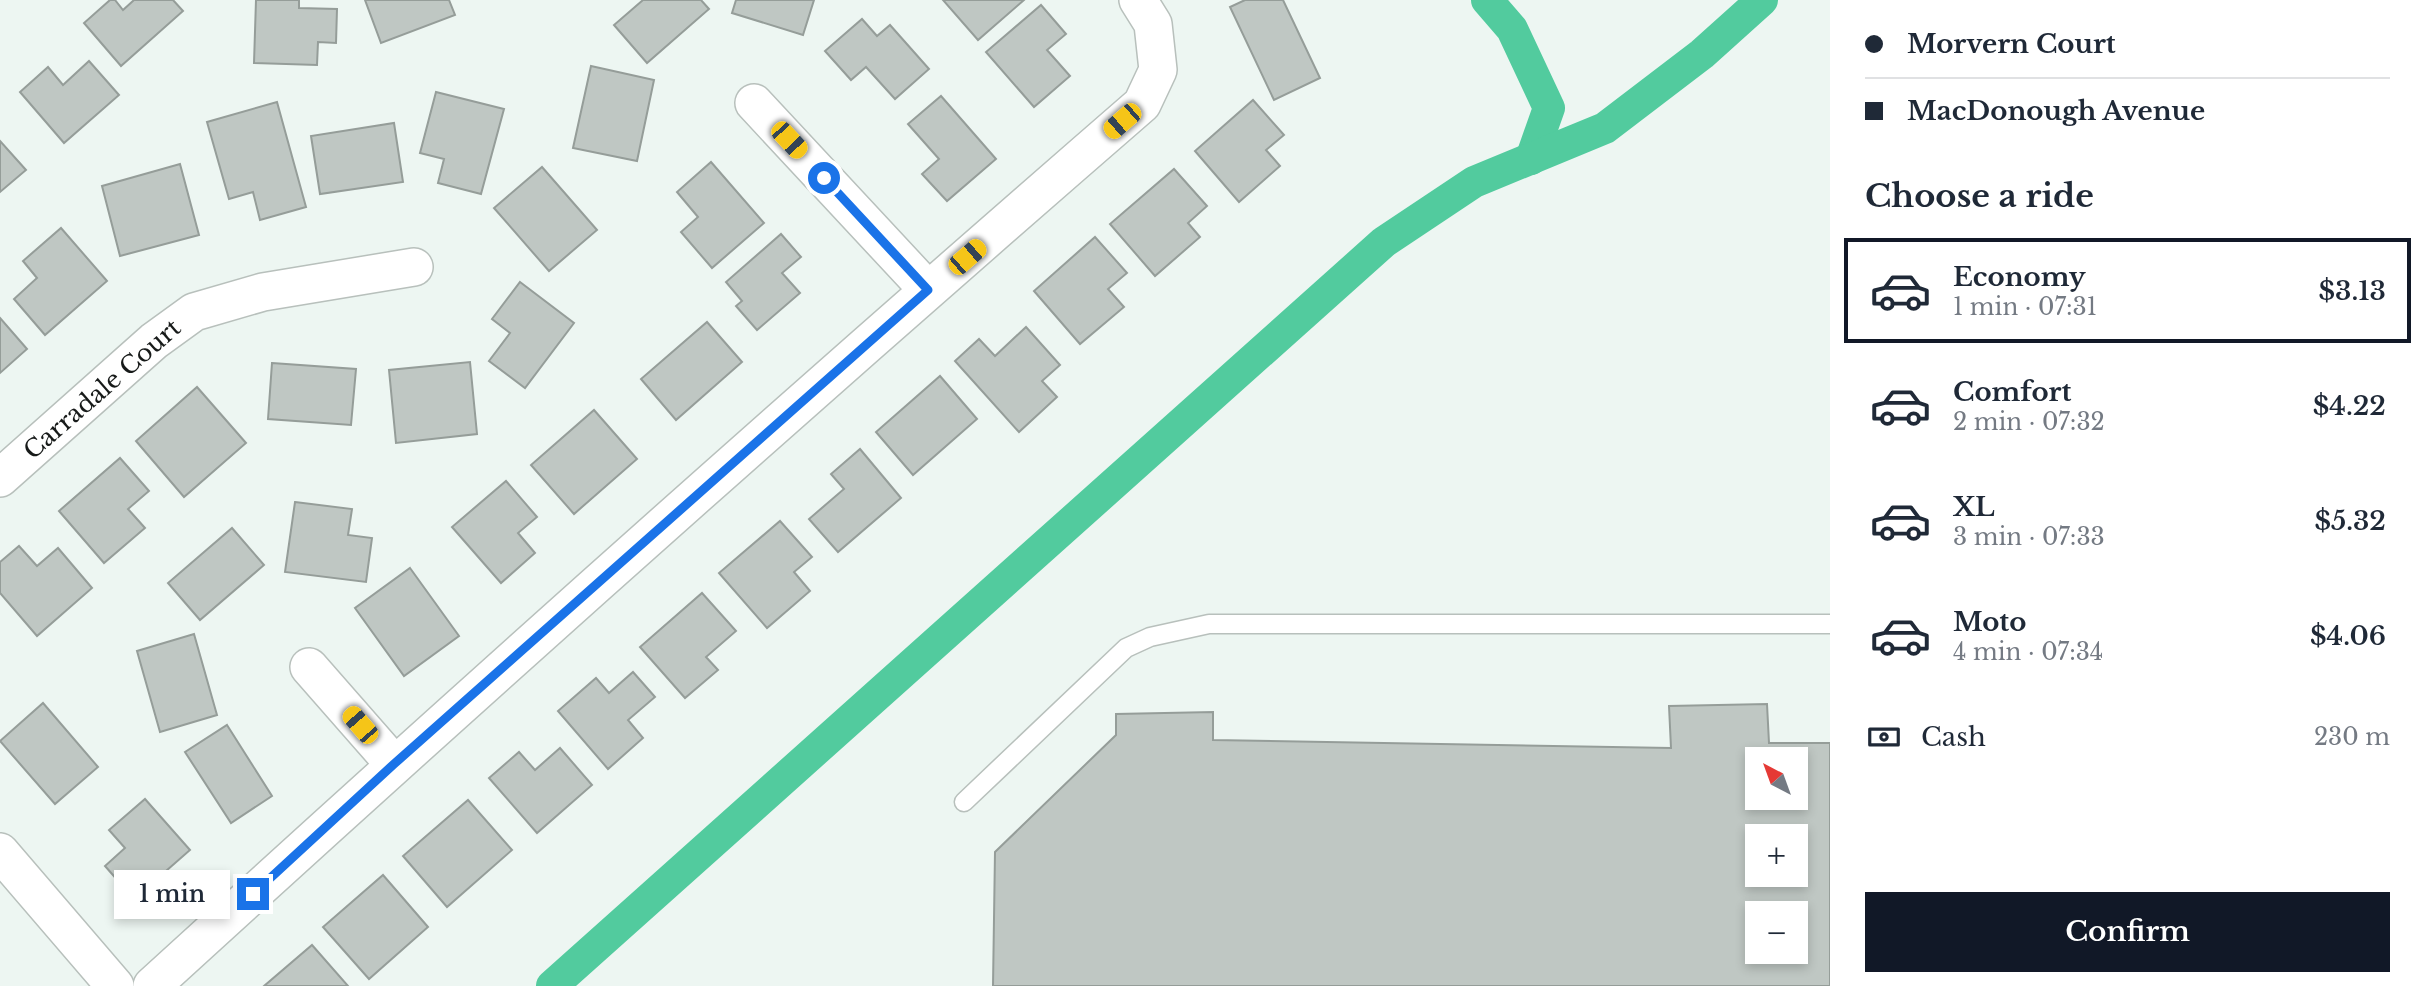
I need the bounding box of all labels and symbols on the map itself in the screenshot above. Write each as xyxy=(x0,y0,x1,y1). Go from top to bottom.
car xyxy=(1100,99,1145,143)
car xyxy=(767,117,812,163)
route start xyxy=(808,162,840,194)
car xyxy=(945,235,990,279)
street label: Carradale Court xyxy=(18,313,186,465)
car xyxy=(339,702,382,748)
north arrow xyxy=(1745,747,1808,810)
callout: 1 min xyxy=(113,870,229,918)
route end xyxy=(237,878,269,910)

